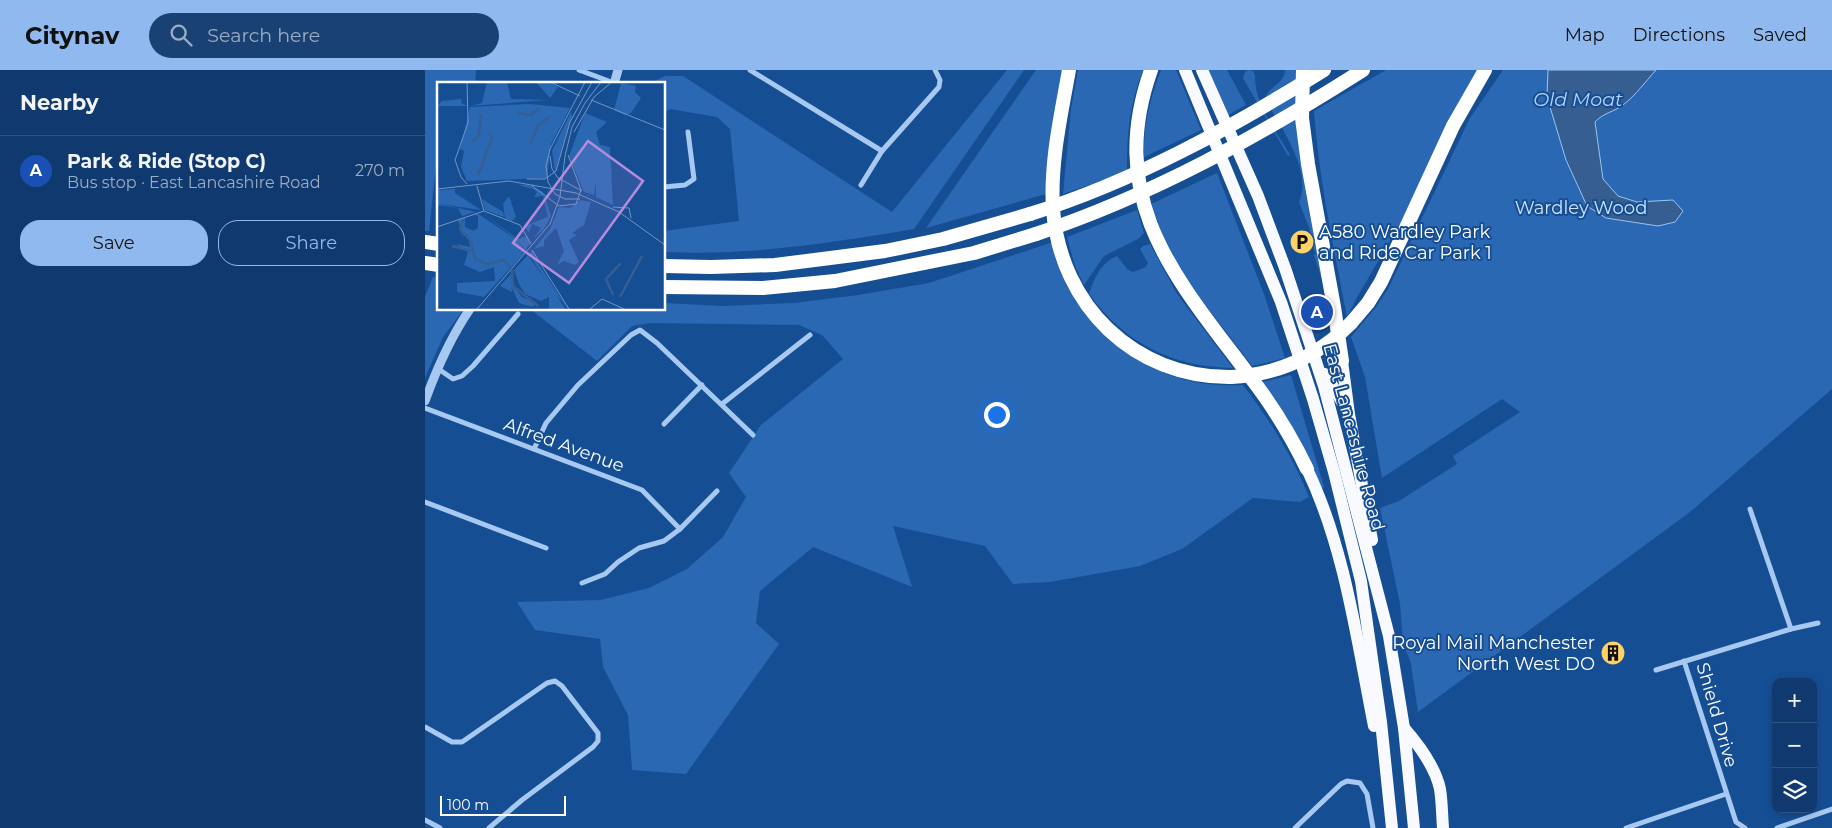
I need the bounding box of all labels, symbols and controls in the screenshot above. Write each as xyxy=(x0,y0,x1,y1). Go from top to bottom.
search box xyxy=(149,13,499,58)
text: Citynav xyxy=(25,21,119,50)
icon: search xyxy=(167,21,195,49)
text: Search here xyxy=(207,24,320,47)
text: Map xyxy=(1565,24,1605,46)
text: Directions xyxy=(1633,24,1725,46)
text: Saved xyxy=(1753,24,1807,46)
inset map xyxy=(437,82,665,310)
water label: Old Moat xyxy=(1533,88,1623,111)
text: Nearby xyxy=(20,90,99,115)
text: Park & Ride (Stop C) xyxy=(67,150,266,173)
text: A xyxy=(30,161,42,180)
text: 270 m xyxy=(355,161,405,180)
text: Bus stop · East Lancashire Road xyxy=(67,173,321,192)
park label: Wardley Wood xyxy=(1515,197,1647,219)
button: Save xyxy=(20,220,208,266)
button: Share xyxy=(218,220,405,266)
place label: A580 Wardley Park and Ride Car Park 1 xyxy=(1319,221,1492,264)
parking icon: A580 Wardley Park and Ride Car Park 1 xyxy=(1289,229,1315,255)
pin: A xyxy=(1301,293,1333,331)
street label: East Lancashire Road xyxy=(1318,341,1390,533)
your location xyxy=(984,402,1010,428)
street label: Alfred Avenue xyxy=(501,413,627,477)
place label: Royal Mail Manchester North West DO xyxy=(1392,632,1595,675)
building icon: Royal Mail Manchester North West DO xyxy=(1600,640,1626,666)
street label: Shield Drive xyxy=(1692,660,1742,770)
map controls xyxy=(1772,678,1817,813)
button: + xyxy=(1772,678,1817,723)
button: − xyxy=(1772,723,1817,768)
button: layers xyxy=(1772,768,1817,813)
scale bar xyxy=(440,793,566,816)
text: 100 m xyxy=(447,796,489,814)

